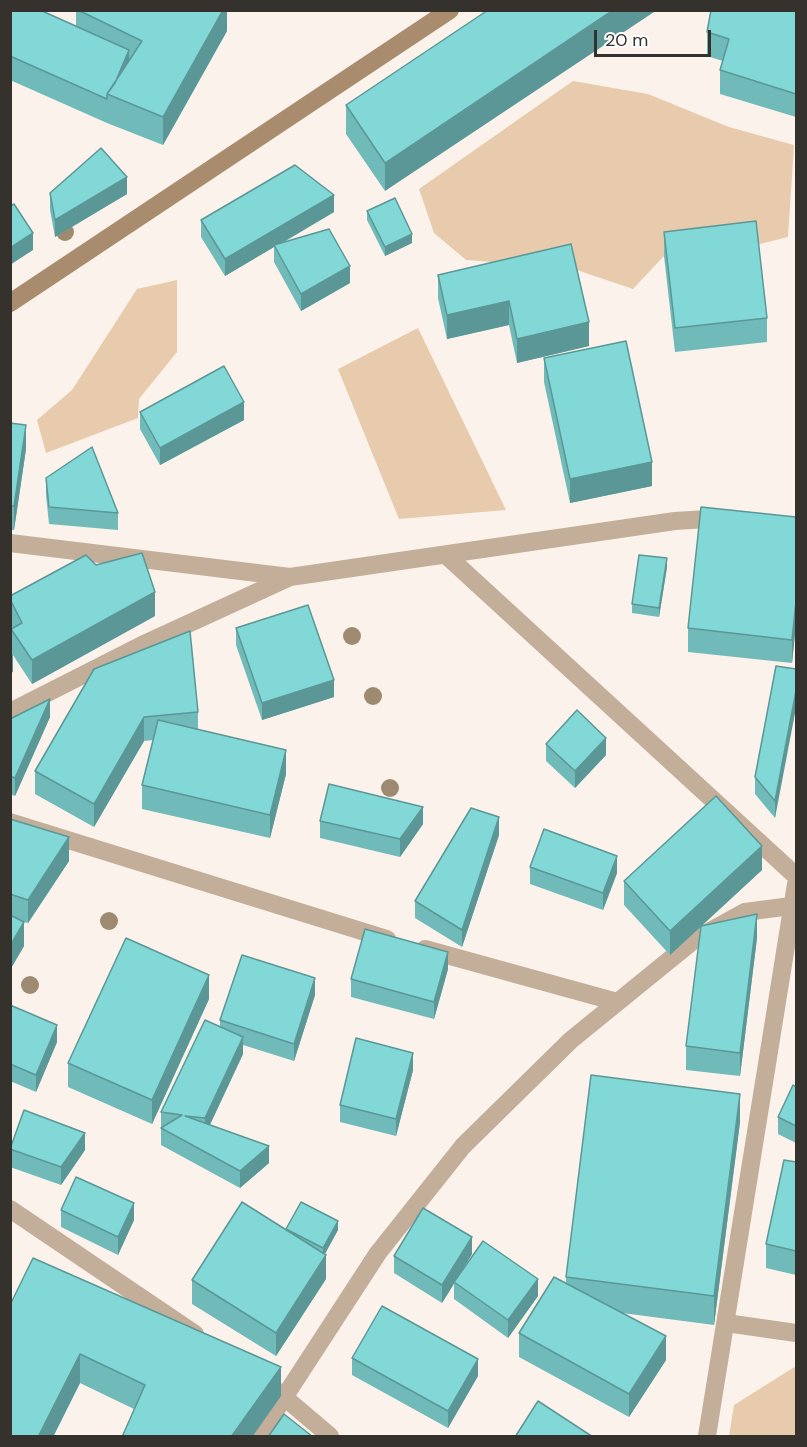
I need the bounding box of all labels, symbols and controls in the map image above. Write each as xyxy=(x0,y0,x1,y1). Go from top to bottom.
scale bar xyxy=(597,18,714,56)
text: 20 m xyxy=(605,28,648,52)

